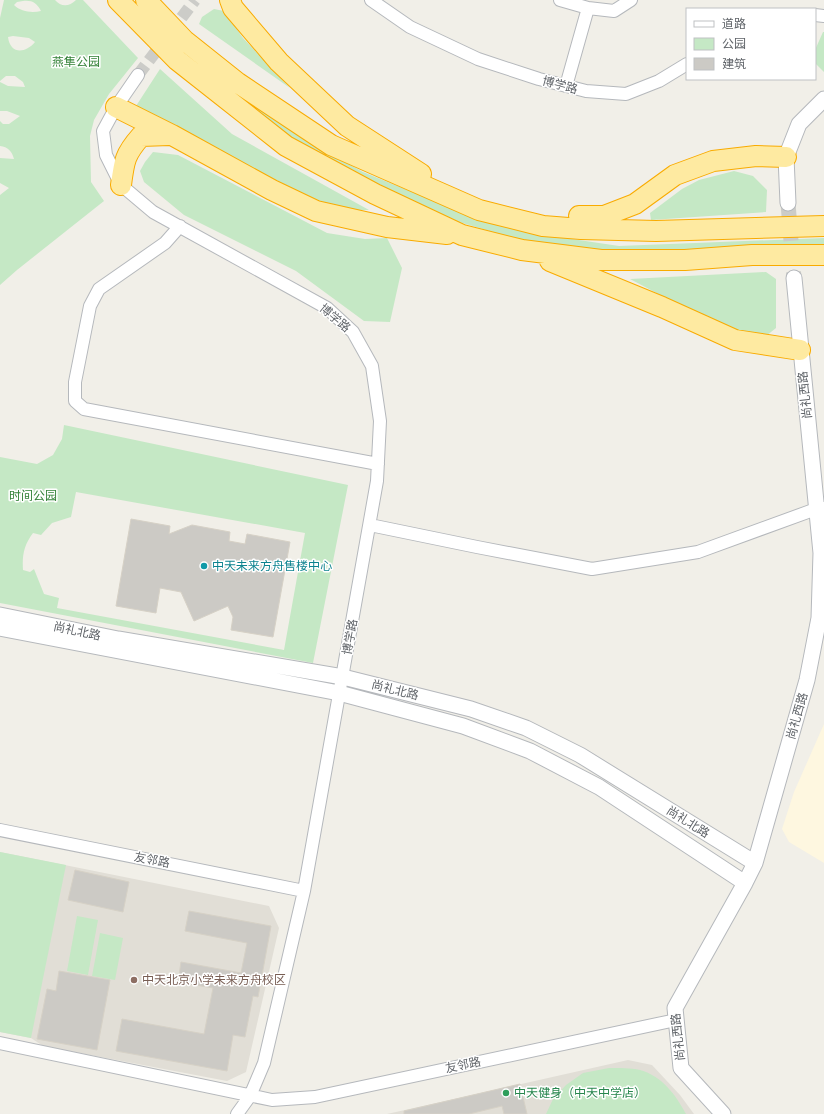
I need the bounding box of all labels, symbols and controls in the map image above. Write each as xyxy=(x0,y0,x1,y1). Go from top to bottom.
legend xyxy=(686,8,816,80)
text: 道路 xyxy=(722,17,746,31)
text: 公园 xyxy=(722,37,746,51)
park label: 燕隼公园 xyxy=(52,55,100,69)
text: 建筑 xyxy=(722,57,746,71)
street label: 博学路 xyxy=(541,74,579,96)
street label: 博学路 xyxy=(317,301,353,335)
street label: 尚礼西路 xyxy=(796,370,814,420)
park label: 时间公园 xyxy=(9,489,57,503)
place label: 中天未来方舟售楼中心 xyxy=(212,559,332,573)
marker: 中天未来方舟售楼中心 xyxy=(199,561,209,571)
street label: 博学路 xyxy=(340,618,360,656)
street label: 尚礼北路 xyxy=(52,619,102,643)
street label: 尚礼北路 xyxy=(370,677,420,703)
street label: 尚礼西路 xyxy=(784,691,810,741)
street label: 尚礼北路 xyxy=(664,803,712,841)
street label: 友邻路 xyxy=(133,850,171,870)
place label: 中天北京小学未来方舟校区 xyxy=(142,973,286,987)
marker: 中天北京小学未来方舟校区 xyxy=(129,975,139,985)
street label: 尚礼西路 xyxy=(669,1012,687,1062)
street label: 友邻路 xyxy=(444,1054,482,1076)
place label: 中天健身（中天中学店） xyxy=(514,1086,646,1100)
marker: 中天健身（中天中学店） xyxy=(501,1088,511,1098)

